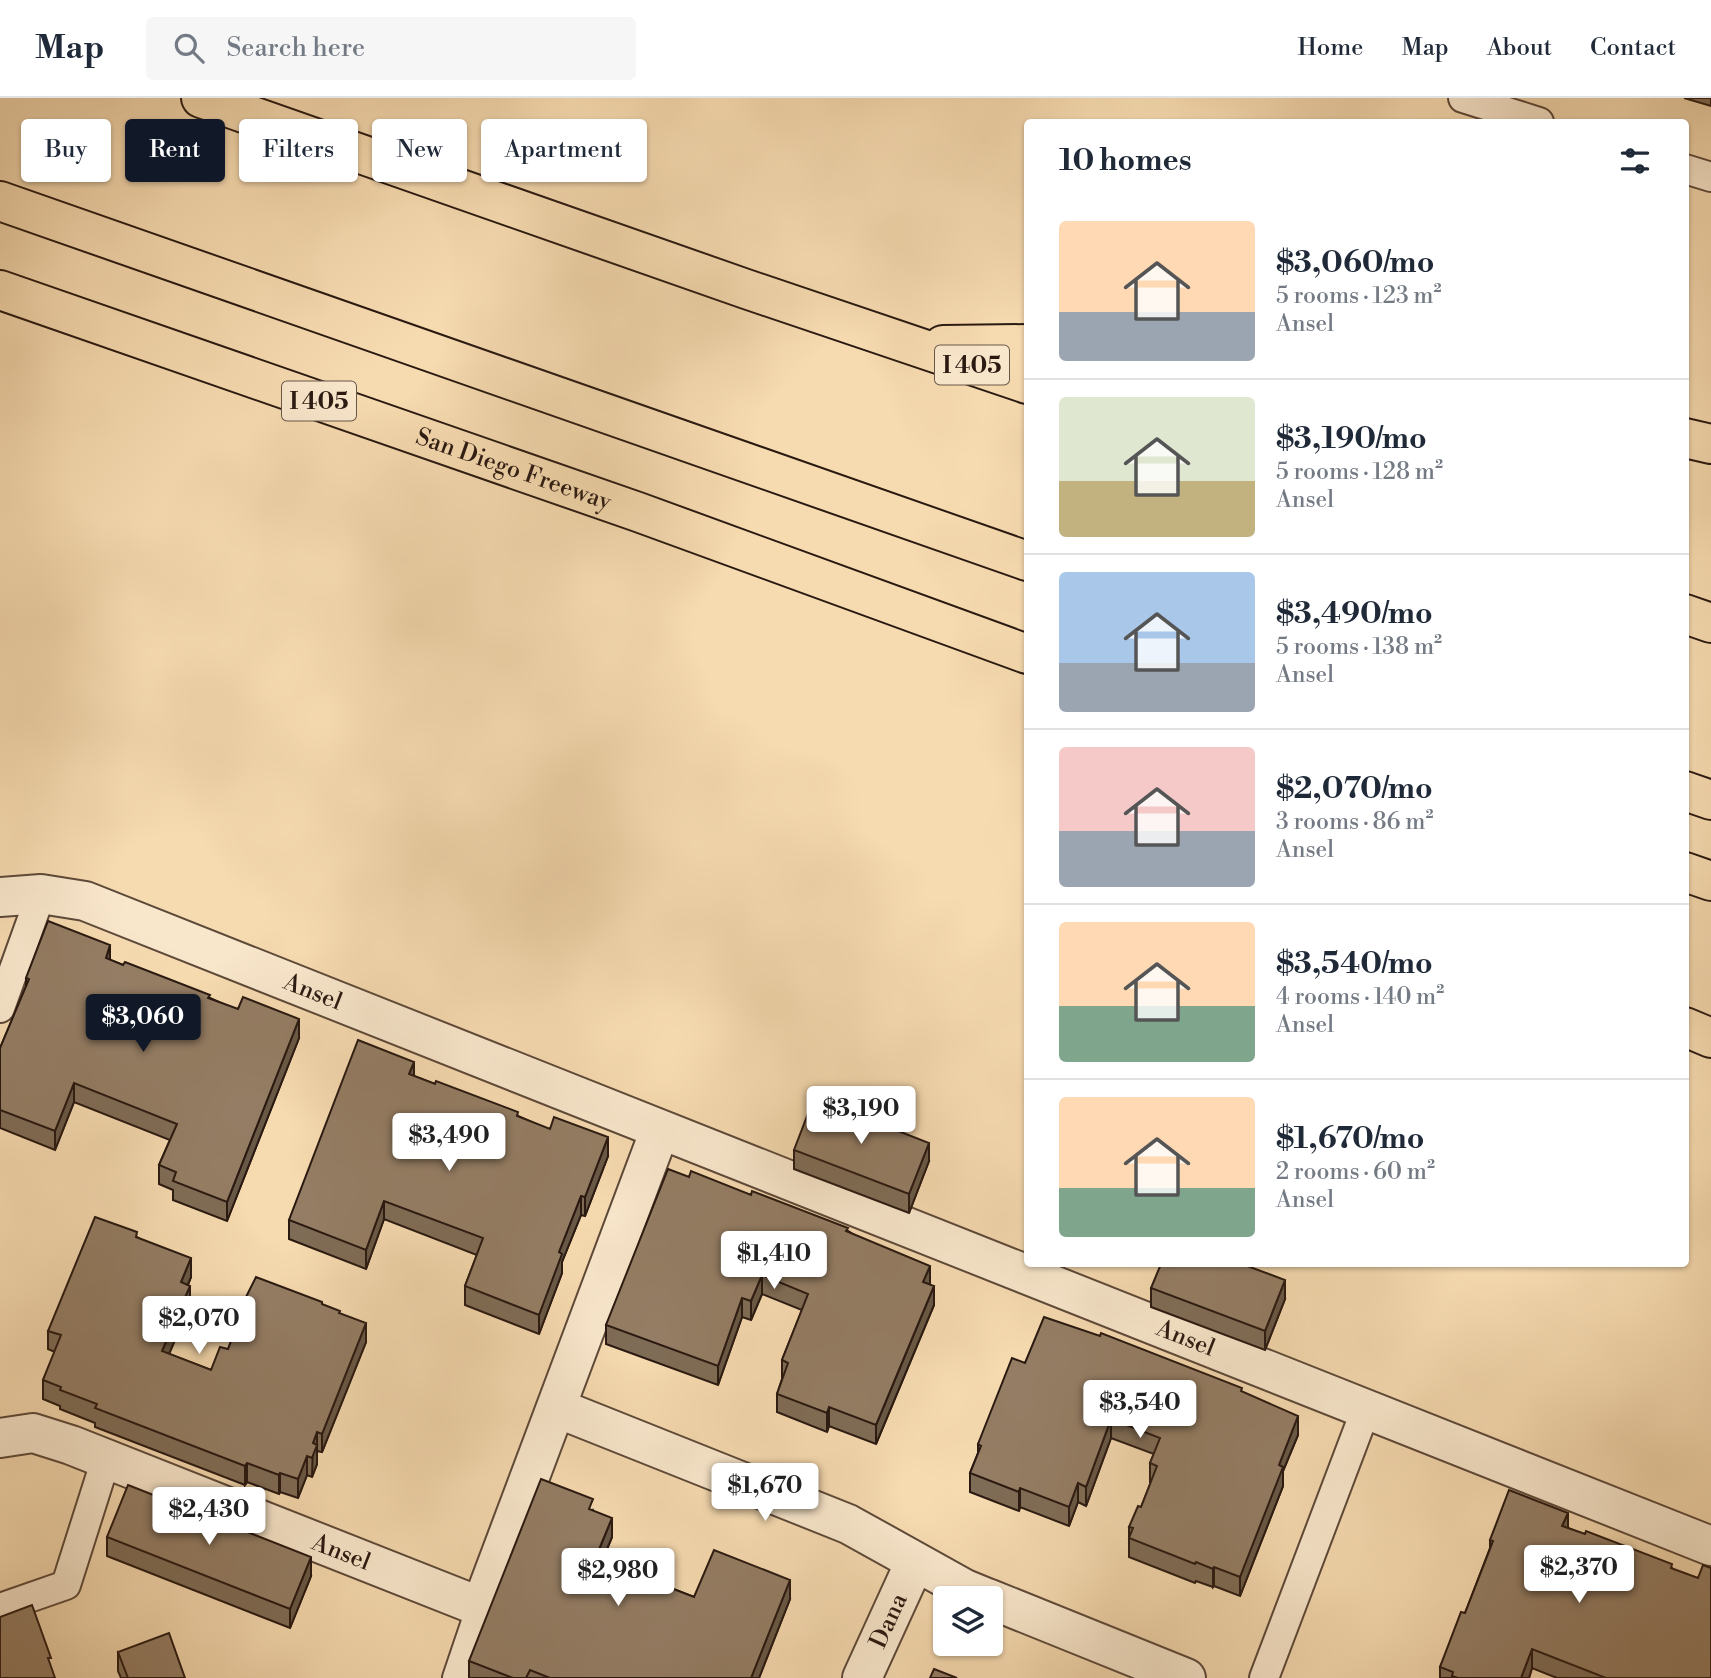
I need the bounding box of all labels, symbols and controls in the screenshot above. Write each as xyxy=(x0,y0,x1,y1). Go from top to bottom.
search box xyxy=(146,17,636,80)
text: Map xyxy=(35,28,104,69)
icon: search xyxy=(170,29,208,67)
text: Search here xyxy=(226,32,365,64)
text: Home xyxy=(1298,33,1363,63)
text: Map xyxy=(1401,33,1449,63)
text: About xyxy=(1487,33,1552,63)
text: Contact xyxy=(1590,33,1676,63)
chip: Buy xyxy=(21,119,111,182)
chip: Rent xyxy=(125,119,225,182)
chip: Filters xyxy=(239,119,358,182)
chip: New xyxy=(372,119,467,182)
chip: Apartment xyxy=(481,119,647,182)
text: 10 homes xyxy=(1059,142,1192,180)
icon: filters xyxy=(1616,142,1654,180)
text: $3,060/mo xyxy=(1276,244,1434,282)
icon: home xyxy=(1115,249,1199,333)
text: 5 rooms · 123 m² xyxy=(1276,282,1442,310)
text: Ansel xyxy=(1276,310,1334,338)
road number: I 405 xyxy=(935,346,1009,384)
road number: I 405 xyxy=(282,382,356,420)
text: $3,190/mo xyxy=(1276,420,1427,458)
street label: San Diego Freeway xyxy=(412,422,616,518)
icon: home xyxy=(1115,425,1199,509)
text: 5 rooms · 128 m² xyxy=(1276,458,1443,486)
text: Ansel xyxy=(1276,486,1334,514)
text: $3,490/mo xyxy=(1276,595,1433,633)
icon: home xyxy=(1115,600,1199,684)
text: 5 rooms · 138 m² xyxy=(1276,633,1442,661)
text: Ansel xyxy=(1276,661,1334,689)
text: $2,070/mo xyxy=(1276,770,1433,808)
icon: home xyxy=(1115,775,1199,859)
text: 3 rooms · 86 m² xyxy=(1276,808,1433,836)
text: Ansel xyxy=(1276,836,1334,864)
text: $3,540/mo xyxy=(1276,945,1433,983)
icon: home xyxy=(1115,950,1199,1034)
street label: Ansel xyxy=(278,967,346,1017)
text: 4 rooms · 140 m² xyxy=(1276,983,1444,1011)
pin: $3,060 xyxy=(86,995,200,1054)
text: $3,060 xyxy=(102,1003,184,1031)
text: Ansel xyxy=(1276,1011,1334,1039)
pin: $3,190 xyxy=(804,1086,918,1146)
text: $3,190 xyxy=(823,1095,899,1123)
pin: $3,490 xyxy=(392,1114,506,1173)
text: $1,670/mo xyxy=(1276,1120,1425,1158)
text: $3,490 xyxy=(408,1122,490,1150)
icon: home xyxy=(1115,1125,1199,1209)
text: 2 rooms · 60 m² xyxy=(1276,1158,1435,1186)
text: Ansel xyxy=(1276,1186,1334,1214)
pin: $1,410 xyxy=(717,1232,831,1291)
text: $1,410 xyxy=(737,1240,811,1268)
pin: $2,070 xyxy=(142,1296,256,1356)
text: $2,070 xyxy=(158,1305,240,1333)
street label: Ansel xyxy=(1151,1313,1219,1364)
pin: $3,540 xyxy=(1083,1380,1197,1440)
text: $3,540 xyxy=(1099,1389,1181,1417)
pin: $1,670 xyxy=(708,1464,822,1523)
text: $1,670 xyxy=(727,1472,803,1500)
pin: $2,430 xyxy=(152,1488,266,1547)
text: $2,430 xyxy=(168,1496,250,1524)
street label: Ansel xyxy=(306,1527,375,1578)
pin: $2,370 xyxy=(1522,1546,1636,1605)
pin: $2,980 xyxy=(561,1548,675,1608)
text: $2,370 xyxy=(1540,1554,1618,1582)
text: $2,980 xyxy=(578,1557,658,1585)
map controls xyxy=(933,1586,1003,1656)
button: layers xyxy=(933,1586,1003,1656)
street label: Dana xyxy=(864,1588,915,1653)

